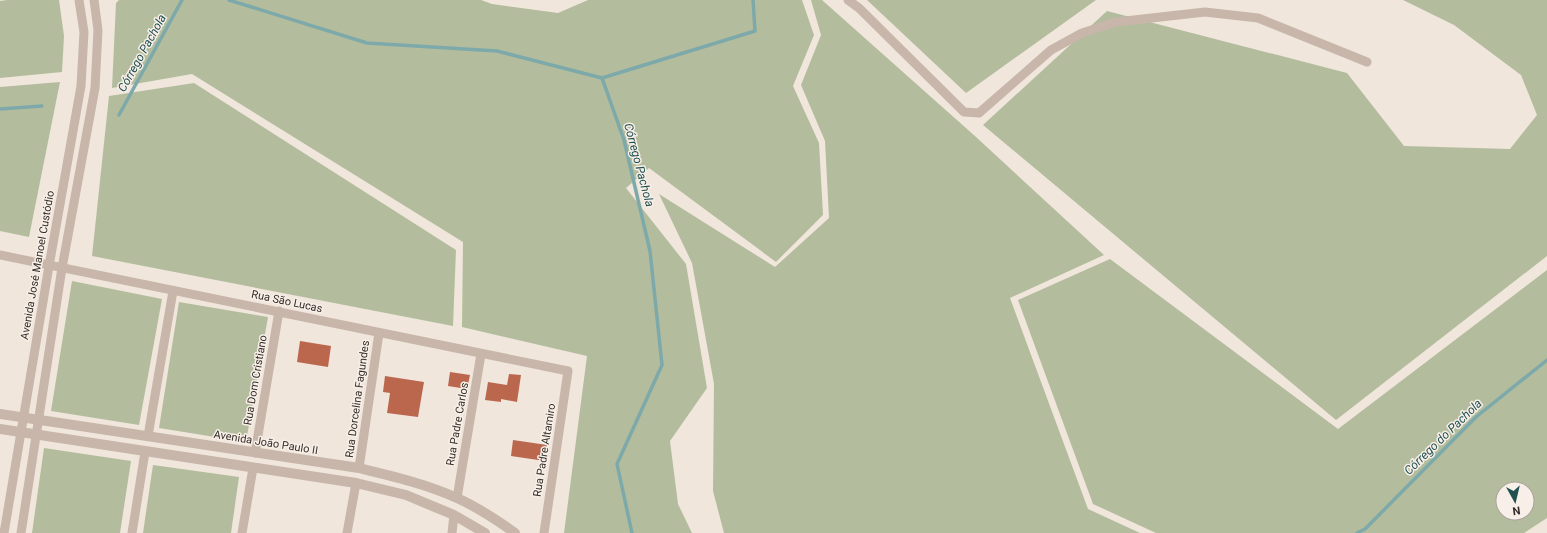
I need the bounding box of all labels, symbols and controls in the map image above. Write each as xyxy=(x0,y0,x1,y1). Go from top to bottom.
water label: Córrego Pachola xyxy=(115,12,169,94)
water label: Córrego Pachola xyxy=(621,122,657,208)
street label: Avenida José Manoel Custódio xyxy=(18,189,57,341)
street label: Rua São Lucas xyxy=(250,288,324,315)
street label: Rua Dom Cristiano xyxy=(241,334,270,426)
street label: Rua Dorcelina Fagundes xyxy=(343,339,372,459)
street label: Rua Padre Carlos xyxy=(444,381,471,467)
water label: Córrego do Pachola xyxy=(1401,396,1485,478)
street label: Rua Padre Altamiro xyxy=(531,402,558,498)
street label: Avenida João Paulo II xyxy=(213,428,319,457)
north arrow xyxy=(1495,481,1535,521)
text: N xyxy=(1511,503,1521,517)

